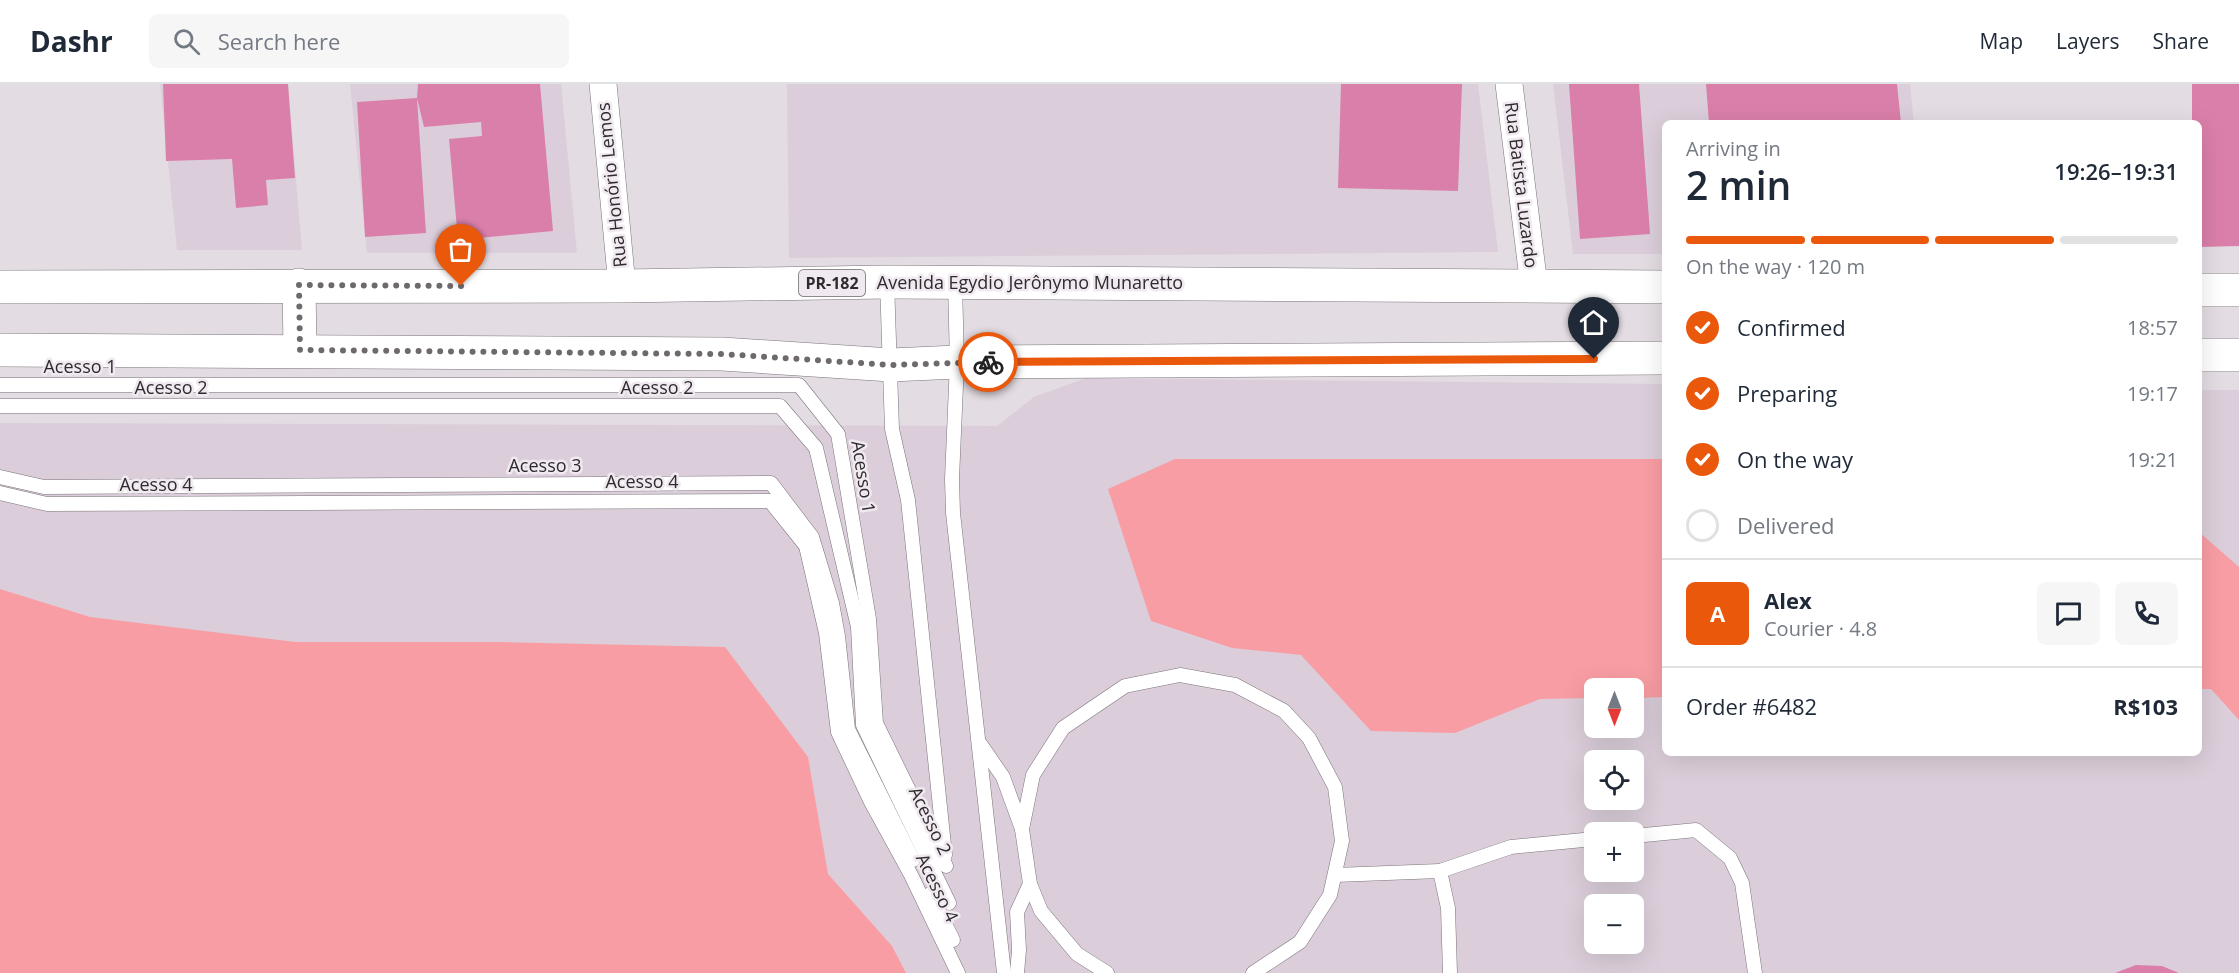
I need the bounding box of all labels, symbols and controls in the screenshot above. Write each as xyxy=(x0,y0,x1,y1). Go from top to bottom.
search box xyxy=(149,14,569,68)
text: Dashr xyxy=(30,22,113,60)
icon: search xyxy=(170,25,203,58)
text: Search here xyxy=(218,26,340,56)
text: Map xyxy=(1980,27,2023,55)
text: Layers xyxy=(2056,27,2120,55)
text: Share xyxy=(2153,27,2209,55)
street label: Rua Batista Luzardo xyxy=(1500,100,1544,269)
street label: Rua Honório Lemos xyxy=(590,101,632,269)
text: Arriving in xyxy=(1686,135,1781,162)
text: 19:26–19:31 xyxy=(2054,156,2178,186)
text: 2 min xyxy=(1686,158,1791,211)
pin xyxy=(435,224,486,286)
icon: bag xyxy=(444,233,477,266)
text: On the way · 120 m xyxy=(1686,253,1865,280)
road number: PR-182 xyxy=(799,270,865,296)
street label: Avenida Egydio Jerônymo Munaretto xyxy=(877,270,1183,294)
pin xyxy=(1568,297,1619,359)
icon: home xyxy=(1577,306,1610,339)
icon: check xyxy=(1686,311,1719,344)
text: Confirmed xyxy=(1737,312,1846,342)
text: 18:57 xyxy=(2127,314,2178,341)
courier xyxy=(958,332,1018,392)
icon: bike xyxy=(972,346,1005,379)
street label: Acesso 1 xyxy=(43,354,117,378)
street label: Acesso 2 xyxy=(134,375,208,399)
street label: Acesso 2 xyxy=(620,375,694,399)
icon: check xyxy=(1686,377,1719,410)
text: Preparing xyxy=(1737,378,1837,408)
text: 19:17 xyxy=(2127,380,2178,407)
street label: Acesso 1 xyxy=(846,439,882,515)
icon: check xyxy=(1686,443,1719,476)
text: On the way xyxy=(1737,444,1853,474)
text: 19:21 xyxy=(2127,446,2178,473)
street label: Acesso 3 xyxy=(508,453,582,477)
street label: Acesso 4 xyxy=(605,469,679,493)
street label: Acesso 4 xyxy=(119,472,193,496)
text: Delivered xyxy=(1737,510,1835,540)
button: chat xyxy=(2037,582,2100,645)
button: phone xyxy=(2115,582,2178,645)
text: Alex xyxy=(1764,585,1812,615)
text: A xyxy=(1710,598,1725,628)
text: Courier · 4.8 xyxy=(1764,615,1877,642)
north arrow xyxy=(1584,678,1644,738)
map controls xyxy=(1584,678,1644,954)
text: Order #6482 xyxy=(1686,691,1817,721)
text: R$103 xyxy=(2113,691,2178,721)
button: locate xyxy=(1584,750,1644,810)
street label: Acesso 2 xyxy=(904,782,958,859)
button: + xyxy=(1584,822,1644,882)
street label: Acesso 4 xyxy=(911,849,965,926)
button: − xyxy=(1584,894,1644,954)

